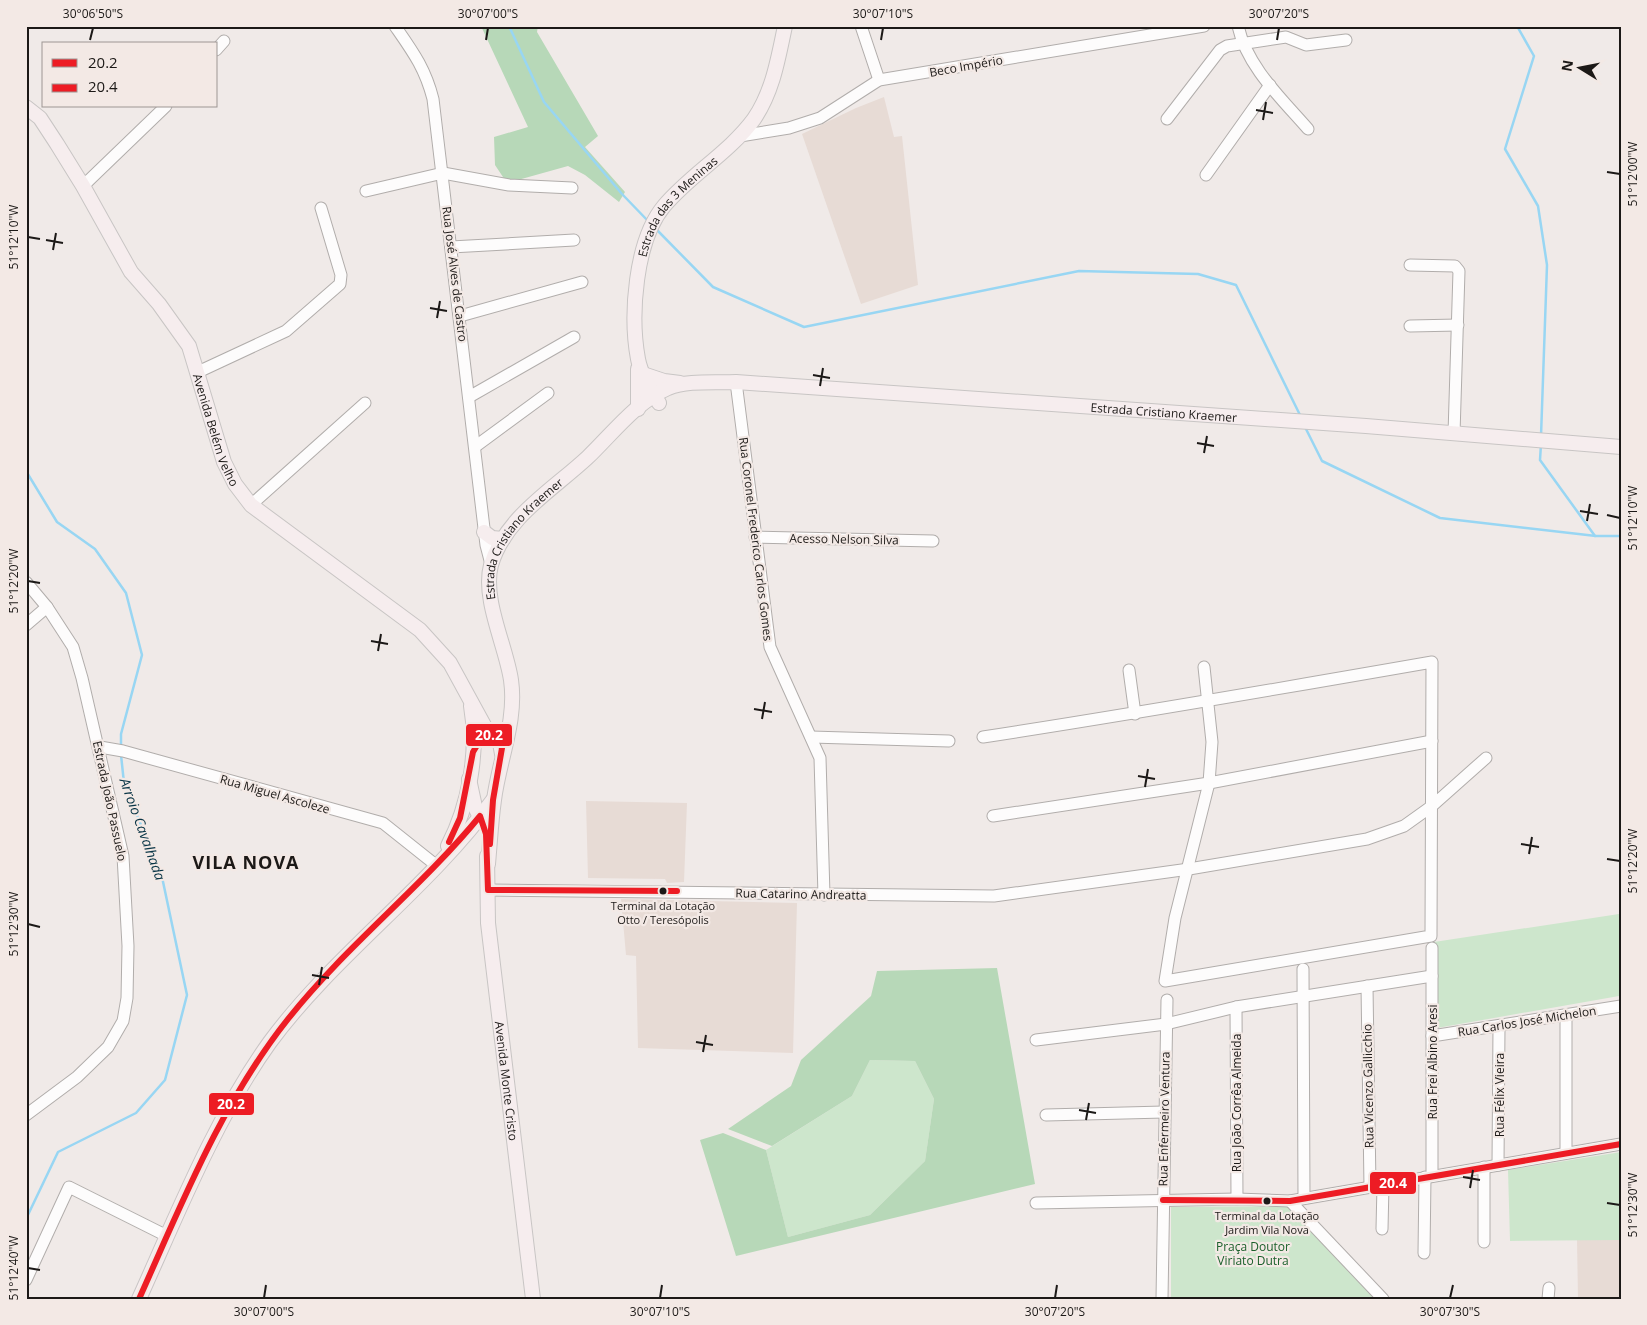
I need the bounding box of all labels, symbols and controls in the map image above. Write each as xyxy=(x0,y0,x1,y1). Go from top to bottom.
text: 30°06'50"S xyxy=(63,5,123,22)
text: 30°07'00"S xyxy=(458,5,518,22)
text: 30°07'10"S xyxy=(853,5,913,22)
text: 30°07'20"S xyxy=(1249,5,1309,22)
legend xyxy=(42,42,218,108)
north arrow xyxy=(1554,42,1604,92)
street label: Beco Império xyxy=(928,51,1004,81)
text: 20.2 xyxy=(88,52,118,72)
text: N xyxy=(1556,58,1577,73)
text: 20.4 xyxy=(88,76,118,96)
text: 51°12'00"W xyxy=(1624,142,1641,206)
street label: Estrada das 3 Meninas xyxy=(633,152,721,259)
text: 51°12'10"W xyxy=(5,205,22,269)
street label: Rua José Alves de Castro xyxy=(438,205,472,343)
street label: Avenida Belém Velho xyxy=(189,371,243,489)
street label: Estrada Cristiano Kraemer xyxy=(1090,398,1238,425)
street label: Rua Coronel Frederico Carlos Gomes xyxy=(735,436,777,642)
street label: Estrada Cristiano Kraemer xyxy=(480,474,566,601)
text: 51°12'10"W xyxy=(1624,486,1641,550)
street label: Acesso Nelson Silva xyxy=(789,530,899,548)
text: 51°12'20"W xyxy=(5,549,22,613)
line badge: 20.2 xyxy=(465,723,513,747)
text: 20.2 xyxy=(475,725,503,744)
street label: Estrada João Passuelo xyxy=(89,739,131,863)
street label: Rua Miguel Ascoleze xyxy=(218,770,332,818)
water label: Arroio Cavalhada xyxy=(115,774,170,883)
text: 51°12'20"W xyxy=(1624,829,1641,893)
district label: VILA NOVA xyxy=(193,850,300,874)
street label: Rua Catarino Andreatta xyxy=(735,884,867,904)
marker: Terminal da Lotação Otto / Teresópolis xyxy=(658,886,668,896)
text: 51°12'30"W xyxy=(5,892,22,956)
place label: Terminal da Lotação Otto / Teresópolis xyxy=(611,898,716,927)
street label: Rua Carlos José Michelon xyxy=(1457,1002,1597,1040)
street label: Rua Frei Albino Aresi xyxy=(1424,1004,1441,1120)
street label: Avenida Monte Cristo xyxy=(491,1020,522,1142)
street label: Rua Vicenzo Gallicchio xyxy=(1358,1024,1378,1148)
street label: Rua João Corrêa Almeida xyxy=(1228,1034,1245,1172)
street label: Rua Enfermeiro Ventura xyxy=(1154,1051,1174,1187)
street label: Rua Félix Vieira xyxy=(1491,1053,1508,1137)
line badge: 20.2 xyxy=(208,1092,255,1116)
text: 20.2 xyxy=(217,1094,245,1113)
line badge: 20.4 xyxy=(1369,1171,1417,1195)
text: 20.4 xyxy=(1379,1173,1407,1192)
text: 51°12'30"W xyxy=(1624,1173,1641,1237)
marker: Terminal da Lotação Jardim Vila Nova xyxy=(1262,1196,1272,1206)
place label: Terminal da Lotação Jardim Vila Nova xyxy=(1215,1208,1320,1237)
text: 51°12'40"W xyxy=(5,1236,22,1300)
park label: Praça Doutor Viriato Dutra xyxy=(1216,1238,1290,1269)
text: 30°07'00"S xyxy=(234,1303,294,1320)
text: 30°07'10"S xyxy=(630,1303,690,1320)
text: 30°07'20"S xyxy=(1025,1303,1085,1320)
text: 30°07'30"S xyxy=(1420,1303,1480,1320)

